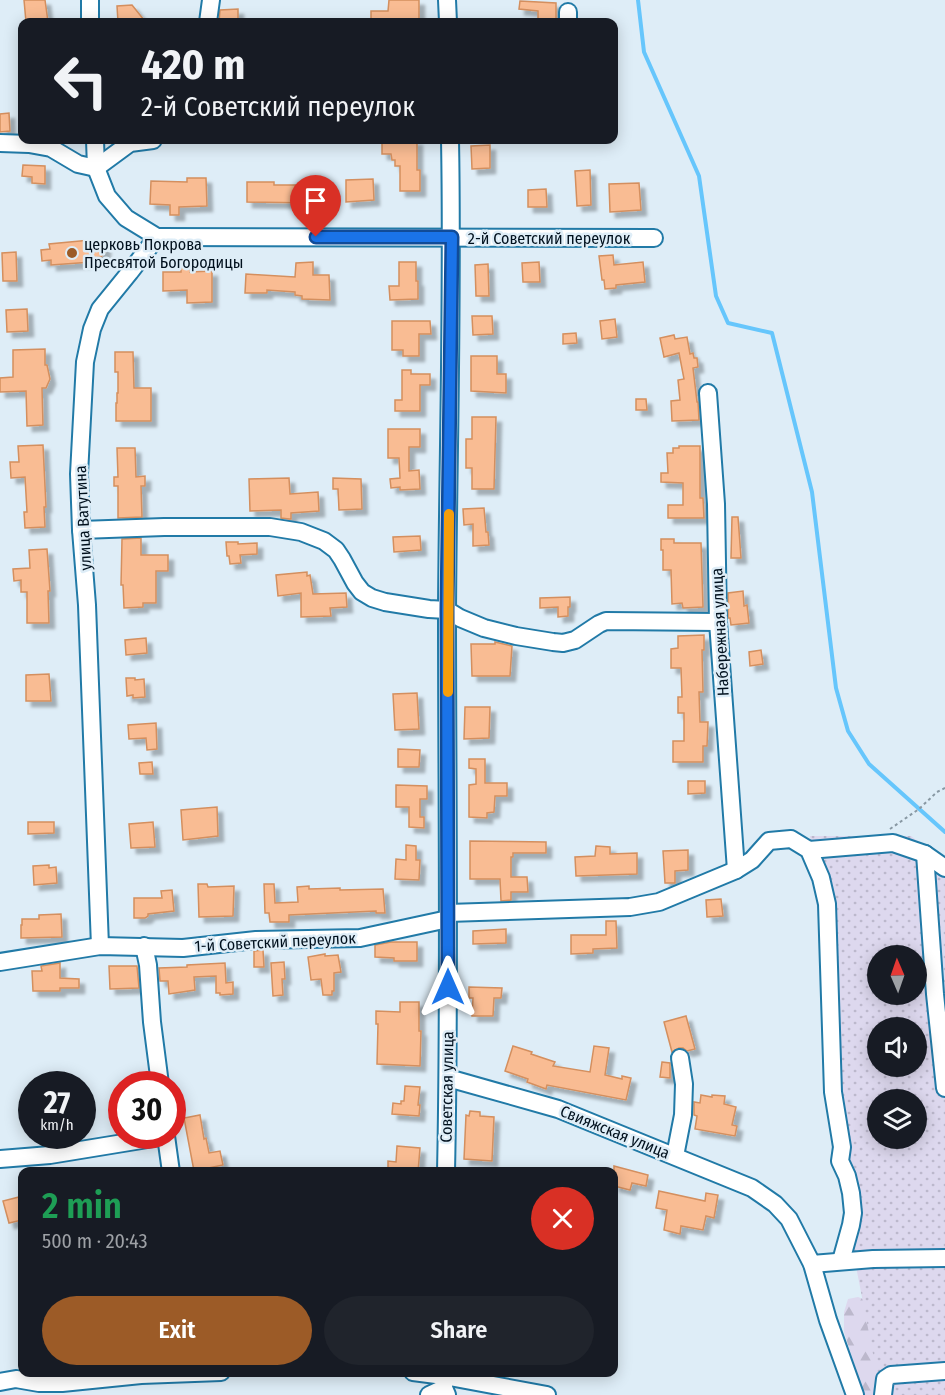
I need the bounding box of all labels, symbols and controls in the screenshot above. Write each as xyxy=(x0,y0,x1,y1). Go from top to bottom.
text: 420 m xyxy=(141,40,245,90)
icon: left xyxy=(42,42,120,120)
text: 2-й Советский переулок xyxy=(141,91,415,123)
pin xyxy=(290,175,341,237)
icon: arrive xyxy=(299,184,332,217)
street label: 2-й Советский переулок xyxy=(468,229,631,248)
place label: церковь Покрова Пресвятой Богородицы xyxy=(84,235,243,272)
marker: церковь Покрова Пресвятой Богородицы xyxy=(65,246,79,260)
street label: улица Ватутина xyxy=(71,465,95,571)
street label: Набережная улица xyxy=(707,567,733,697)
street label: 1-й Советский переулок xyxy=(194,928,357,956)
north arrow xyxy=(867,945,927,1005)
map controls xyxy=(867,945,927,1149)
position arrow xyxy=(416,955,480,1019)
button: sound xyxy=(867,1017,927,1077)
street label: Советская улица xyxy=(437,1031,457,1143)
speed limit sign: 30 xyxy=(108,1071,186,1149)
text: 27 xyxy=(44,1085,70,1121)
button: layers xyxy=(867,1089,927,1149)
street label: Свияжская улица xyxy=(558,1101,673,1163)
text: km/h xyxy=(40,1116,74,1134)
text: 2 min xyxy=(42,1184,122,1228)
button: close xyxy=(531,1187,594,1250)
text: 500 m · 20:43 xyxy=(42,1229,148,1253)
button: Exit xyxy=(42,1296,312,1365)
button: Share xyxy=(324,1296,594,1365)

